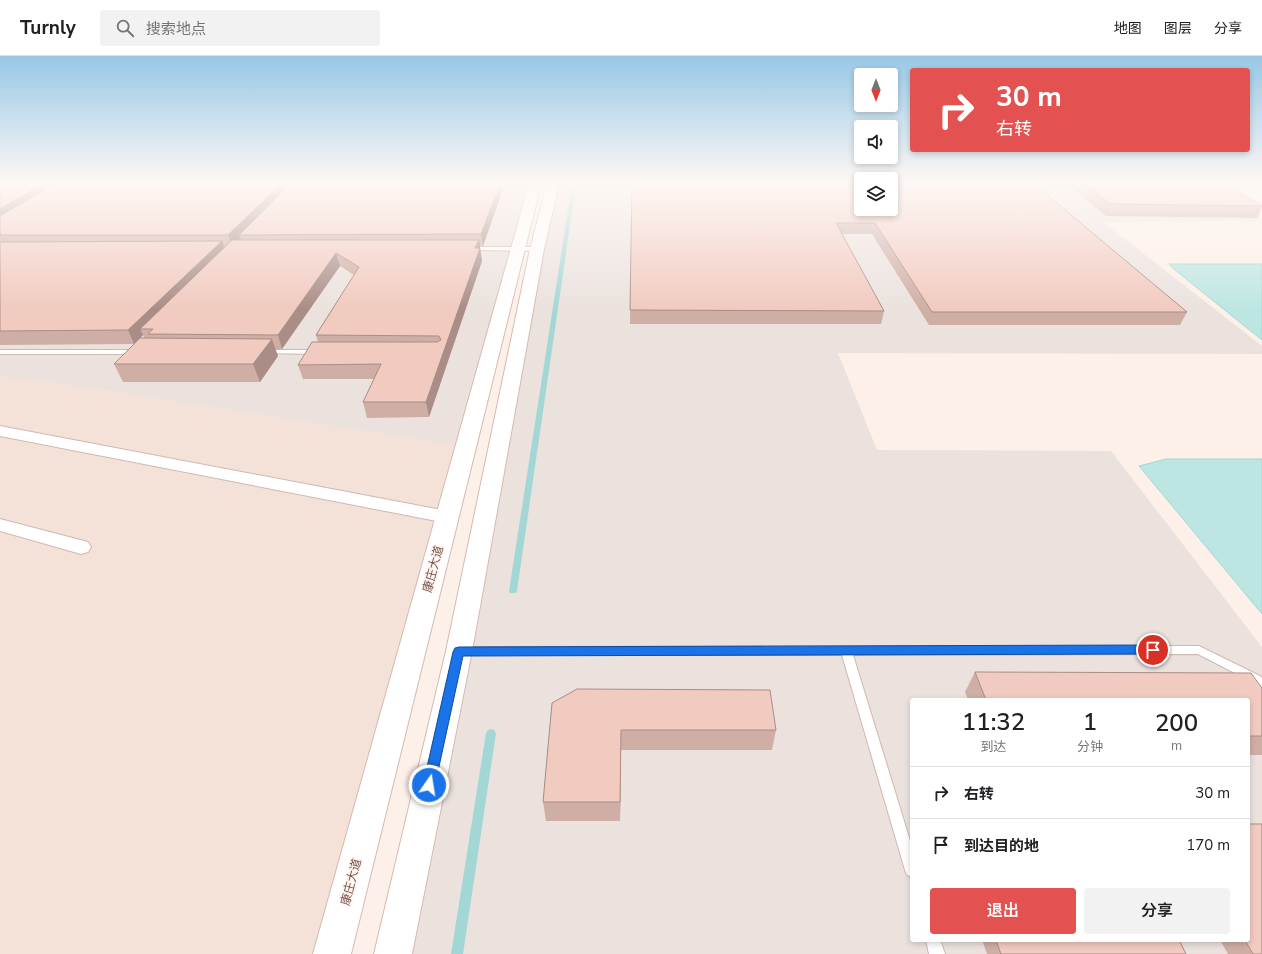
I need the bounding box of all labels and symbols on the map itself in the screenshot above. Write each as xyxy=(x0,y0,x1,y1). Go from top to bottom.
north arrow xyxy=(854,68,898,112)
street label: 康庄大道 xyxy=(419,544,447,594)
pin xyxy=(1136,633,1170,667)
position arrow xyxy=(408,764,450,806)
street label: 康庄大道 xyxy=(337,857,365,907)

